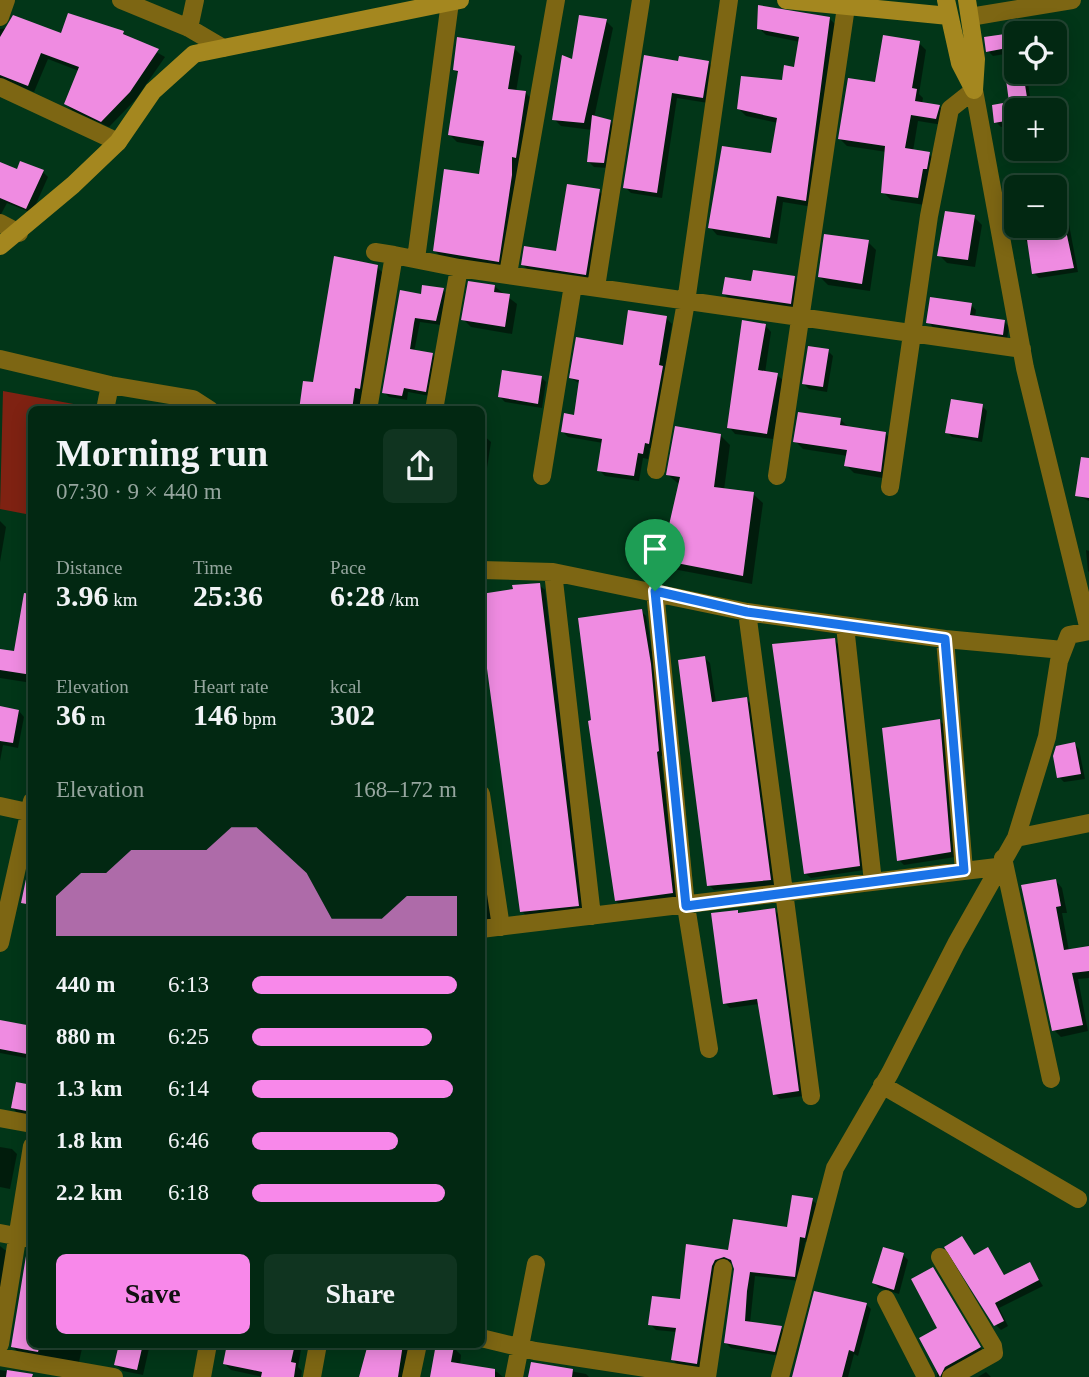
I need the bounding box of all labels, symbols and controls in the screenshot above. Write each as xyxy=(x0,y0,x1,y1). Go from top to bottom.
map controls xyxy=(1004,21,1067,238)
button: locate xyxy=(1004,21,1067,84)
button: + xyxy=(1004,98,1067,161)
button: − xyxy=(1004,175,1067,238)
button: share xyxy=(383,429,457,503)
text: Morning run xyxy=(56,432,268,474)
text: 07:30 · 9 × 440 m xyxy=(56,479,222,504)
pin xyxy=(625,519,685,591)
icon: arrive xyxy=(636,530,674,568)
text: Distance xyxy=(56,557,122,578)
text: Time xyxy=(193,557,232,578)
text: Pace xyxy=(330,557,366,578)
text: 3.96 xyxy=(56,579,109,612)
text: 25:36 xyxy=(193,579,263,612)
text: 6:28 xyxy=(330,579,385,612)
text: km xyxy=(109,589,138,610)
text: /km xyxy=(385,589,419,610)
text: Elevation xyxy=(56,676,129,697)
text: Heart rate xyxy=(193,676,268,697)
text: kcal xyxy=(330,676,362,697)
text: 36 xyxy=(56,698,86,731)
text: 146 xyxy=(193,698,238,731)
text: 302 xyxy=(330,698,375,731)
text: m xyxy=(86,708,106,729)
text: bpm xyxy=(238,708,277,729)
text: Elevation xyxy=(56,777,144,802)
text: 168–172 m xyxy=(353,777,457,802)
text: 440 m xyxy=(56,972,115,997)
text: 6:13 xyxy=(168,972,209,997)
text: 880 m xyxy=(56,1024,115,1049)
text: 6:25 xyxy=(168,1024,209,1049)
text: 1.3 km xyxy=(56,1076,122,1101)
text: 6:14 xyxy=(168,1076,209,1101)
text: 1.8 km xyxy=(56,1128,122,1153)
text: 6:46 xyxy=(168,1128,209,1153)
text: 2.2 km xyxy=(56,1180,122,1205)
text: 6:18 xyxy=(168,1180,209,1205)
button: Save xyxy=(56,1254,250,1334)
button: Share xyxy=(264,1254,457,1334)

